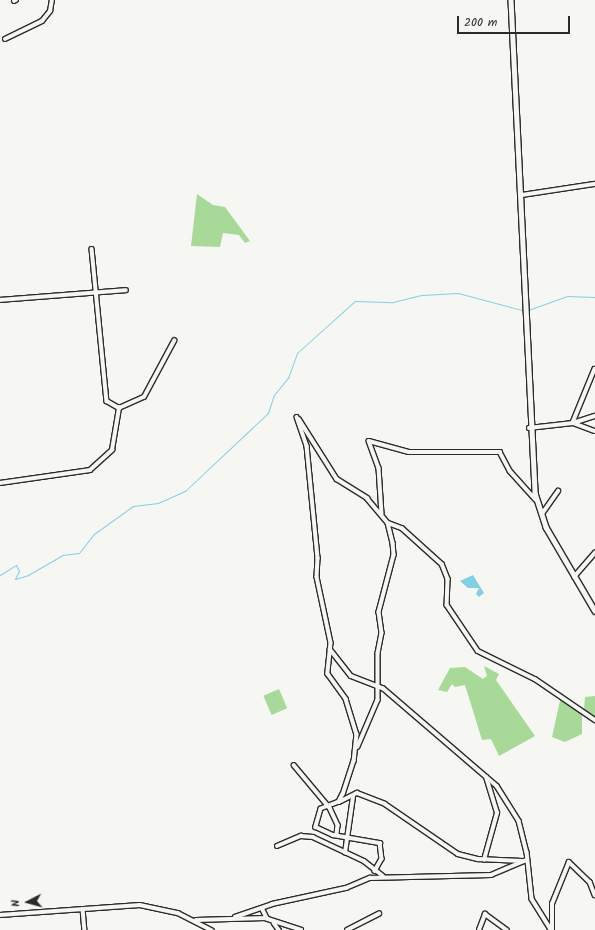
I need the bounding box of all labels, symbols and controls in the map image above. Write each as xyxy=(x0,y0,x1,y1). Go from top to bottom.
scale bar xyxy=(459,8,572,34)
text: 200 m xyxy=(464,13,497,32)
north arrow xyxy=(8,882,48,922)
text: N xyxy=(7,899,25,908)

